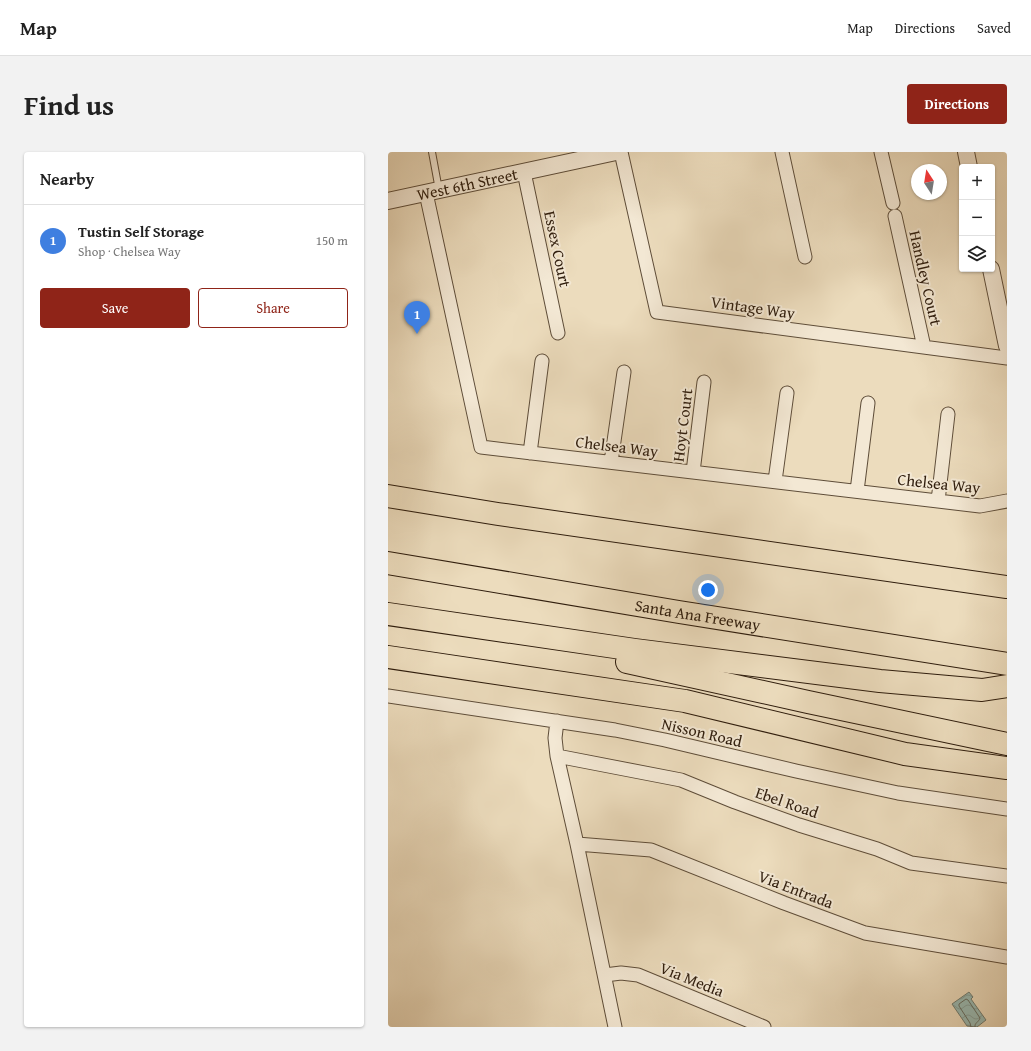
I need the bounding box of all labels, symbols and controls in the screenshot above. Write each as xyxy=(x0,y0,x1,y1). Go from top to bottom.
text: Map xyxy=(20,14,57,42)
text: Map xyxy=(847,18,873,38)
text: Directions xyxy=(895,18,955,38)
text: Saved xyxy=(977,18,1011,38)
text: Find us xyxy=(24,84,114,125)
button: Directions xyxy=(907,84,1007,124)
street label: West 6th Street xyxy=(415,161,520,206)
north arrow xyxy=(911,164,947,200)
map controls xyxy=(959,164,995,272)
button: + xyxy=(959,164,995,200)
text: Nearby xyxy=(40,166,94,191)
button: − xyxy=(959,200,995,236)
street label: Essex Court xyxy=(538,209,578,290)
text: Tustin Self Storage xyxy=(78,221,204,242)
street label: Handley Court xyxy=(903,228,949,328)
text: 1 xyxy=(50,231,56,250)
text: 150 m xyxy=(316,231,348,250)
button: layers xyxy=(959,236,995,272)
text: Shop · Chelsea Way xyxy=(78,242,181,261)
button: Save xyxy=(40,288,190,328)
button: Share xyxy=(198,288,348,328)
street label: Vintage Way xyxy=(709,289,797,325)
pin: 1 xyxy=(404,301,430,334)
street label: Hoyt Court xyxy=(666,387,698,463)
street label: Chelsea Way xyxy=(574,429,660,463)
street label: Chelsea Way xyxy=(896,467,982,499)
your location xyxy=(698,580,718,600)
street label: Santa Ana Freeway xyxy=(633,593,762,637)
street label: Nisson Road xyxy=(659,711,745,753)
street label: Ebel Road xyxy=(752,780,822,824)
street label: Via Entrada xyxy=(755,864,838,914)
street label: Via Media xyxy=(656,955,728,1003)

